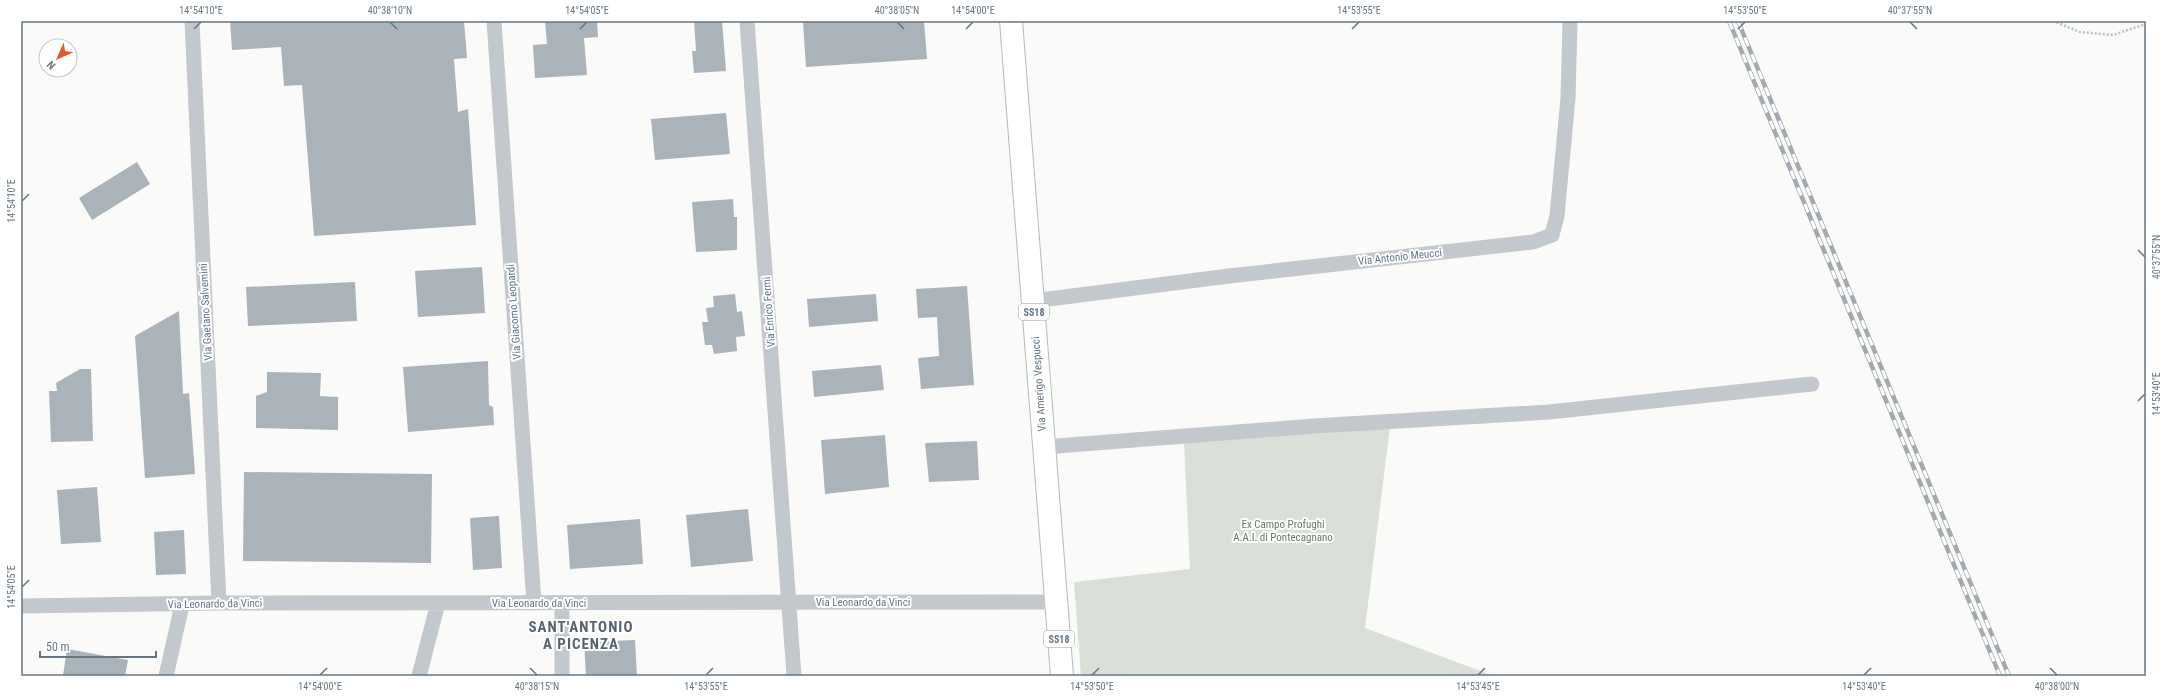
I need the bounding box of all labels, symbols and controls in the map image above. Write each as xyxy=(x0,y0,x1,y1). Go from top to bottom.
text: 14°54'10"E xyxy=(179,5,223,16)
text: 40°38'10"N xyxy=(368,5,412,16)
text: 14°54'05"E xyxy=(565,5,609,16)
text: 40°38'05"N xyxy=(875,5,919,16)
text: 14°54'00"E xyxy=(951,5,995,16)
text: 14°53'55"E xyxy=(1337,5,1381,16)
text: 14°53'50"E xyxy=(1723,5,1767,16)
text: 40°37'55"N xyxy=(1888,5,1932,16)
north arrow xyxy=(38,38,78,78)
text: N xyxy=(44,58,58,72)
text: 14°54'10"E xyxy=(6,179,17,223)
text: 40°37'55"N xyxy=(2151,235,2162,279)
street label: Via Antonio Meucci xyxy=(1357,246,1443,268)
street label: Via Gaetano Salvemini xyxy=(197,263,215,361)
street label: Via Giacomo Leopardi xyxy=(504,264,524,360)
street label: Via Enrico Fermi xyxy=(760,276,778,348)
road number: SS18 xyxy=(1019,304,1049,320)
street label: Via Amerigo Vespucci xyxy=(1029,336,1049,432)
text: 14°53'40"E xyxy=(2151,372,2162,416)
park label: Ex Campo Profughi A.A.I. di Pontecagnano xyxy=(1233,518,1333,544)
text: 14°54'05"E xyxy=(6,565,17,609)
street label: Via Leonardo da Vinci xyxy=(816,596,910,609)
street label: Via Leonardo da Vinci xyxy=(168,597,262,611)
street label: Via Leonardo da Vinci xyxy=(492,597,586,610)
district label: SANT'ANTONIO A PICENZA xyxy=(529,618,633,653)
road number: SS18 xyxy=(1044,631,1074,647)
scale bar xyxy=(40,633,156,659)
text: 50 m xyxy=(46,640,70,654)
text: 14°54'00"E xyxy=(298,681,342,692)
text: 40°38'15"N xyxy=(515,681,559,692)
text: 14°53'55"E xyxy=(684,681,728,692)
text: 14°53'50"E xyxy=(1070,681,1114,692)
text: 14°53'45"E xyxy=(1456,681,1500,692)
text: 14°53'40"E xyxy=(1842,681,1886,692)
text: 40°38'00"N xyxy=(2035,681,2079,692)

